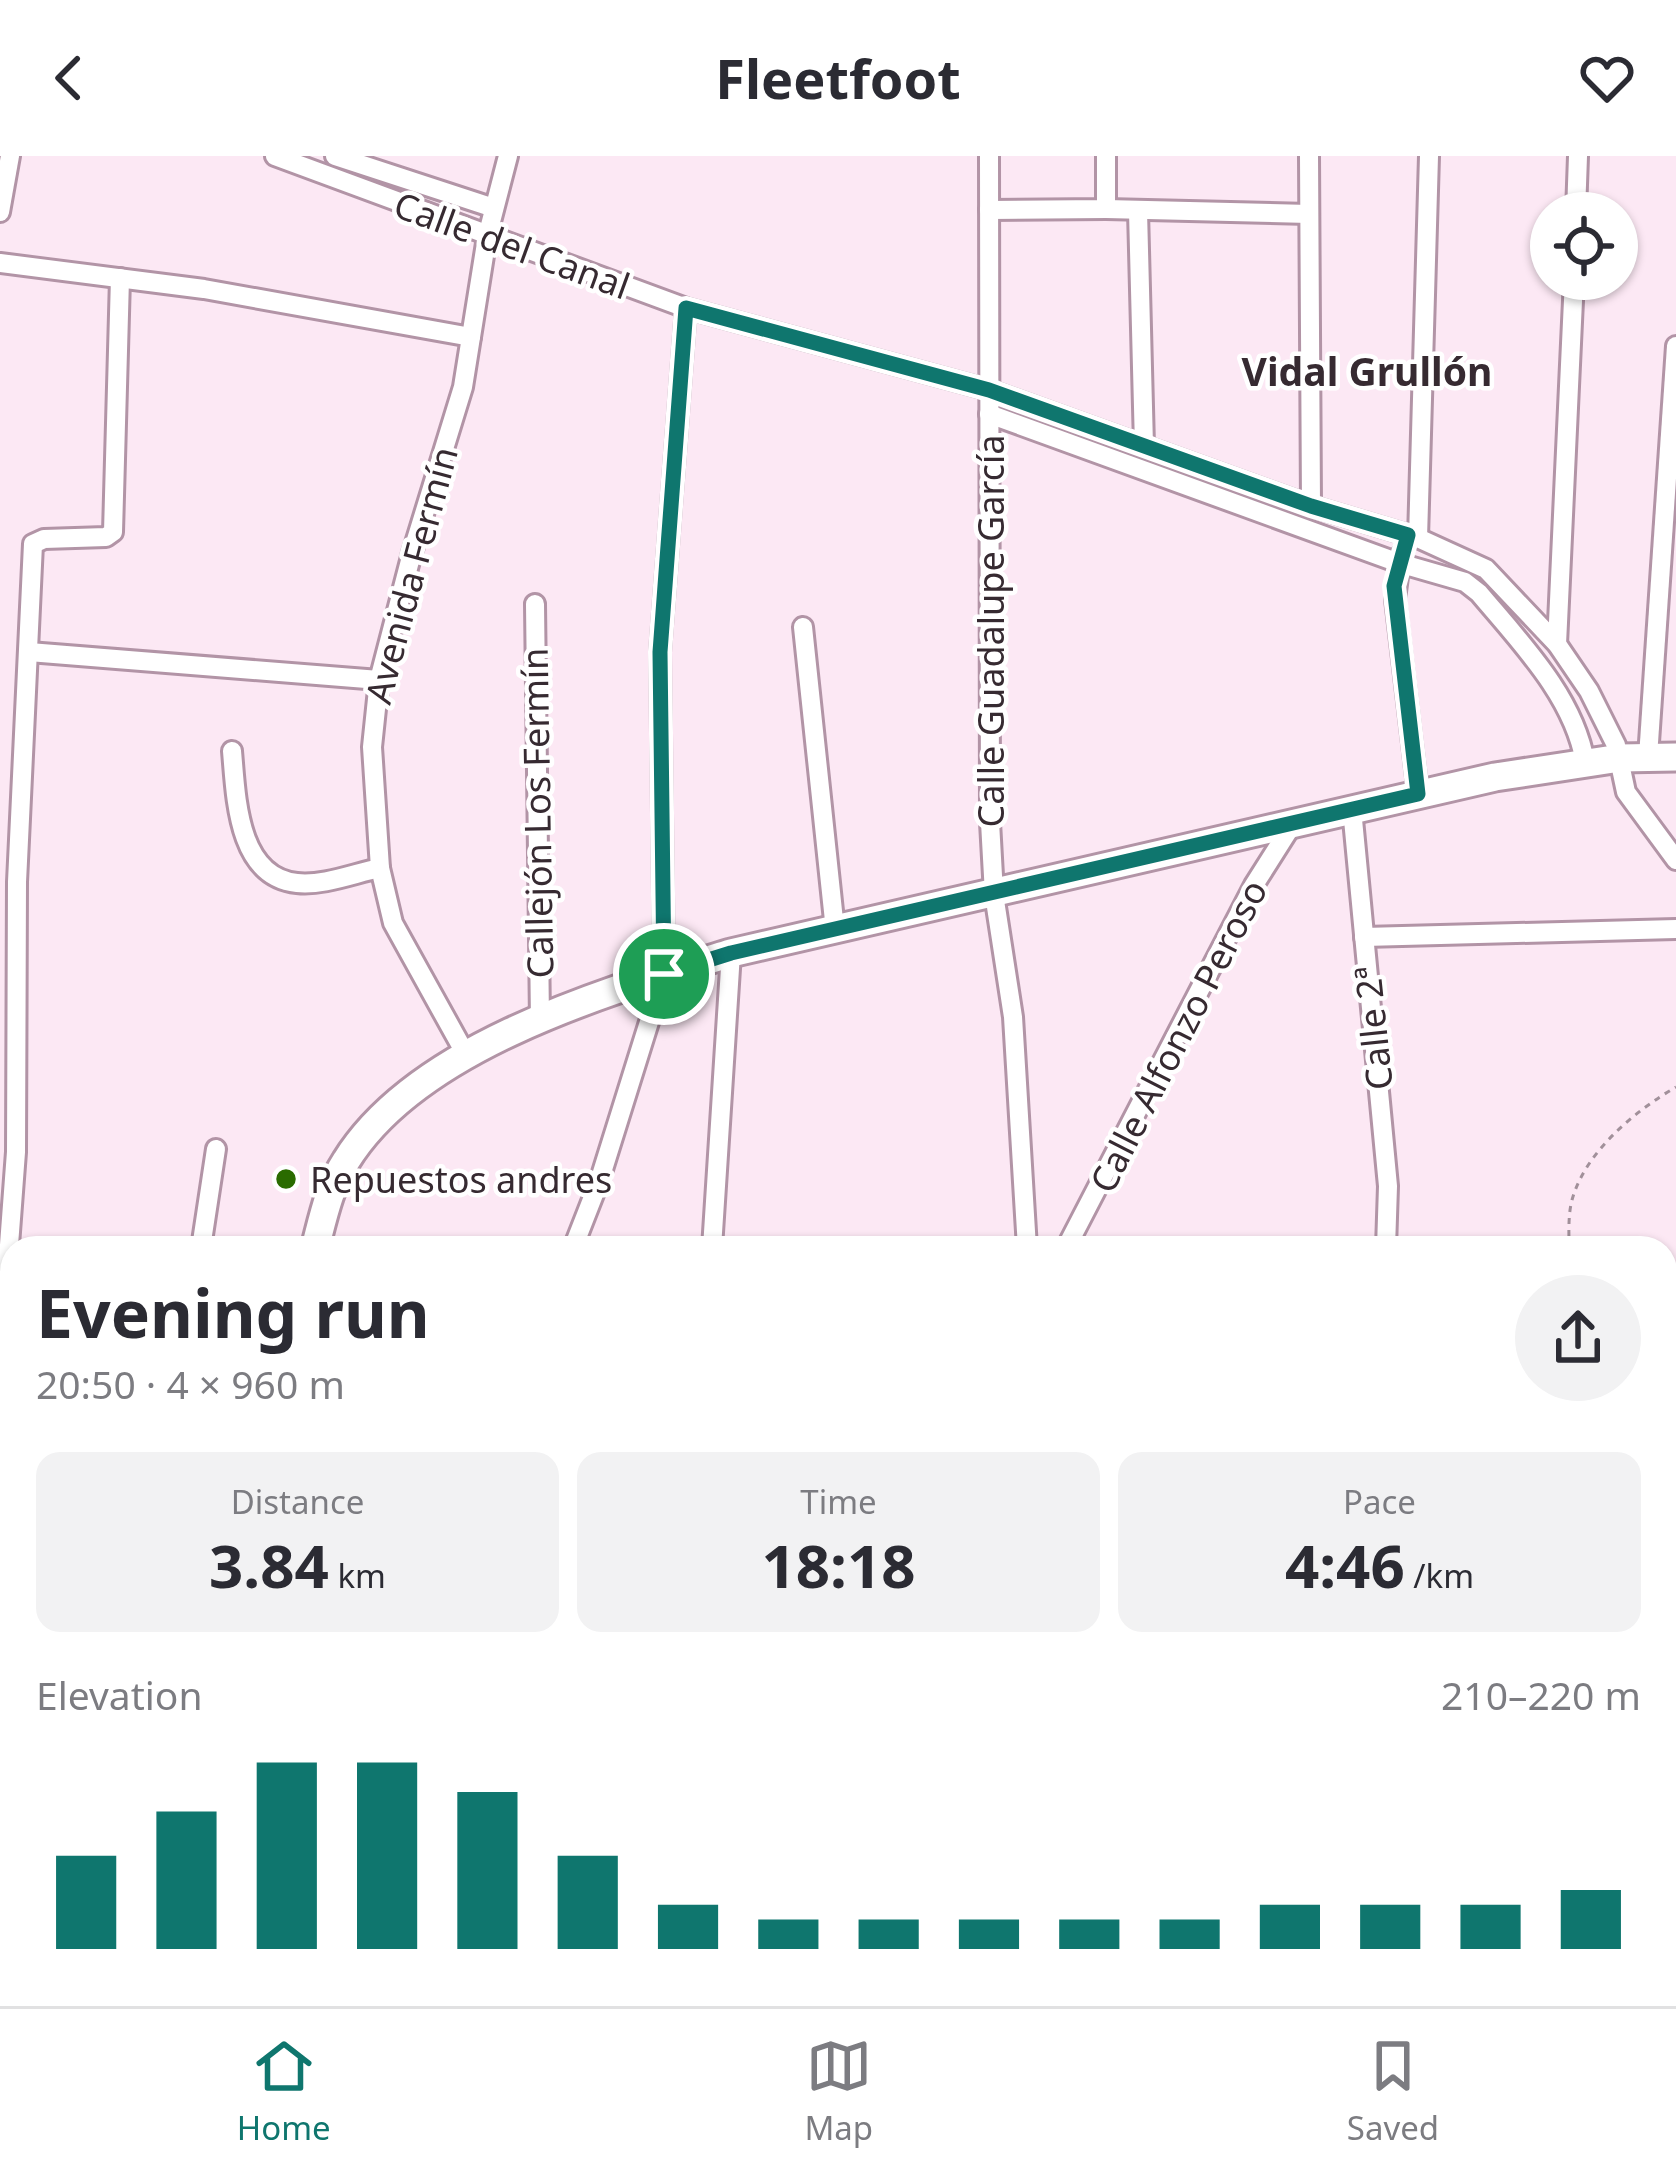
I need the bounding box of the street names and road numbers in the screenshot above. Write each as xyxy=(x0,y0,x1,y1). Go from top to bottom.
street label: Calle del Canal xyxy=(388,180,636,310)
street label: Calle Guadalupe García xyxy=(966,435,1015,827)
street label: Avenida Fermín xyxy=(353,441,469,709)
street label: Callejón Los Fermín xyxy=(510,647,564,979)
street label: Calle Alfonzo Peroso xyxy=(1078,871,1278,1201)
street label: Calle 2ª xyxy=(1342,963,1404,1093)

